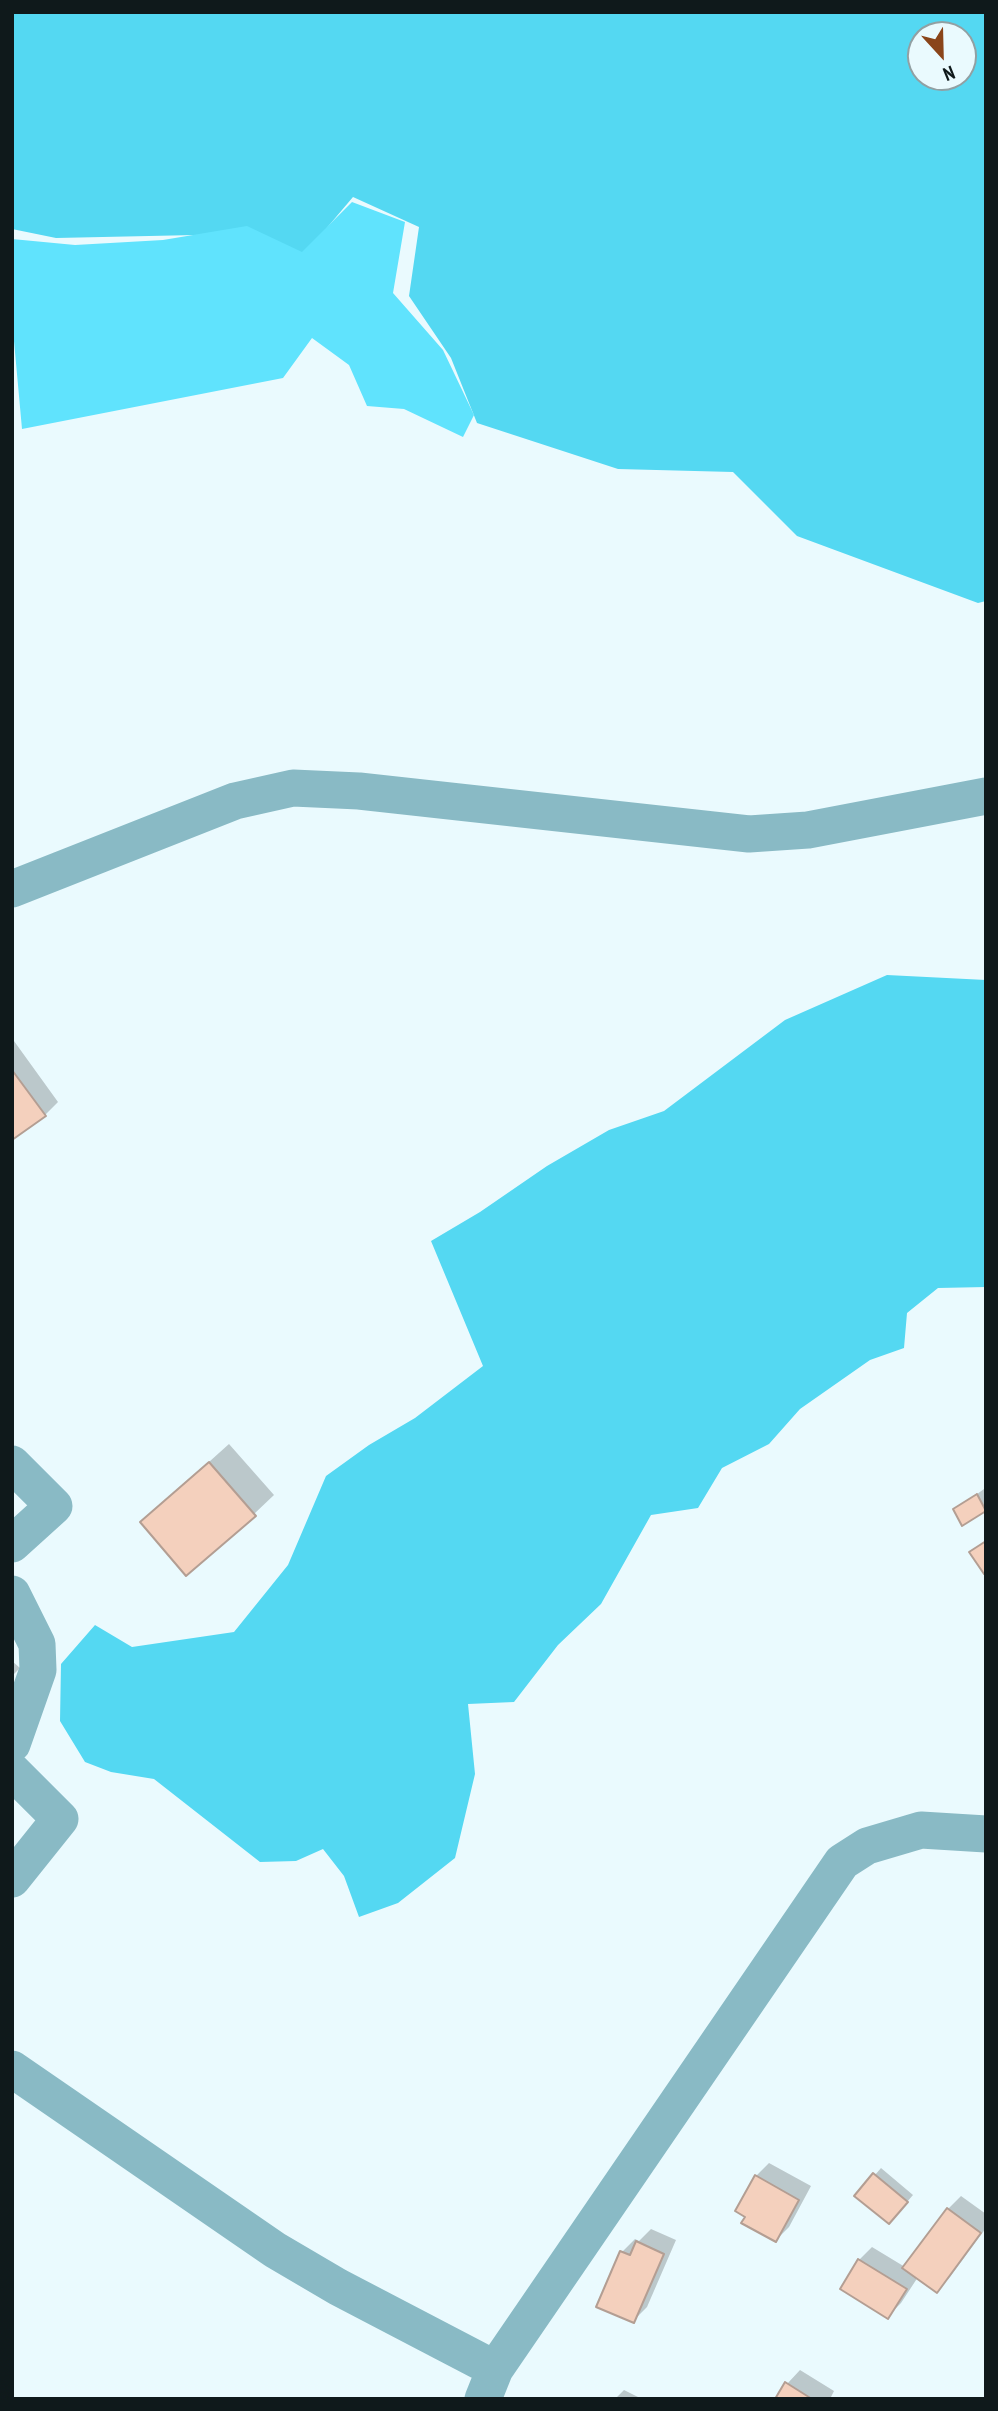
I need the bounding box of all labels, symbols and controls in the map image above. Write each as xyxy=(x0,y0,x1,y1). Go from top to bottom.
north arrow xyxy=(907,21,977,91)
text: N xyxy=(940,61,958,87)

